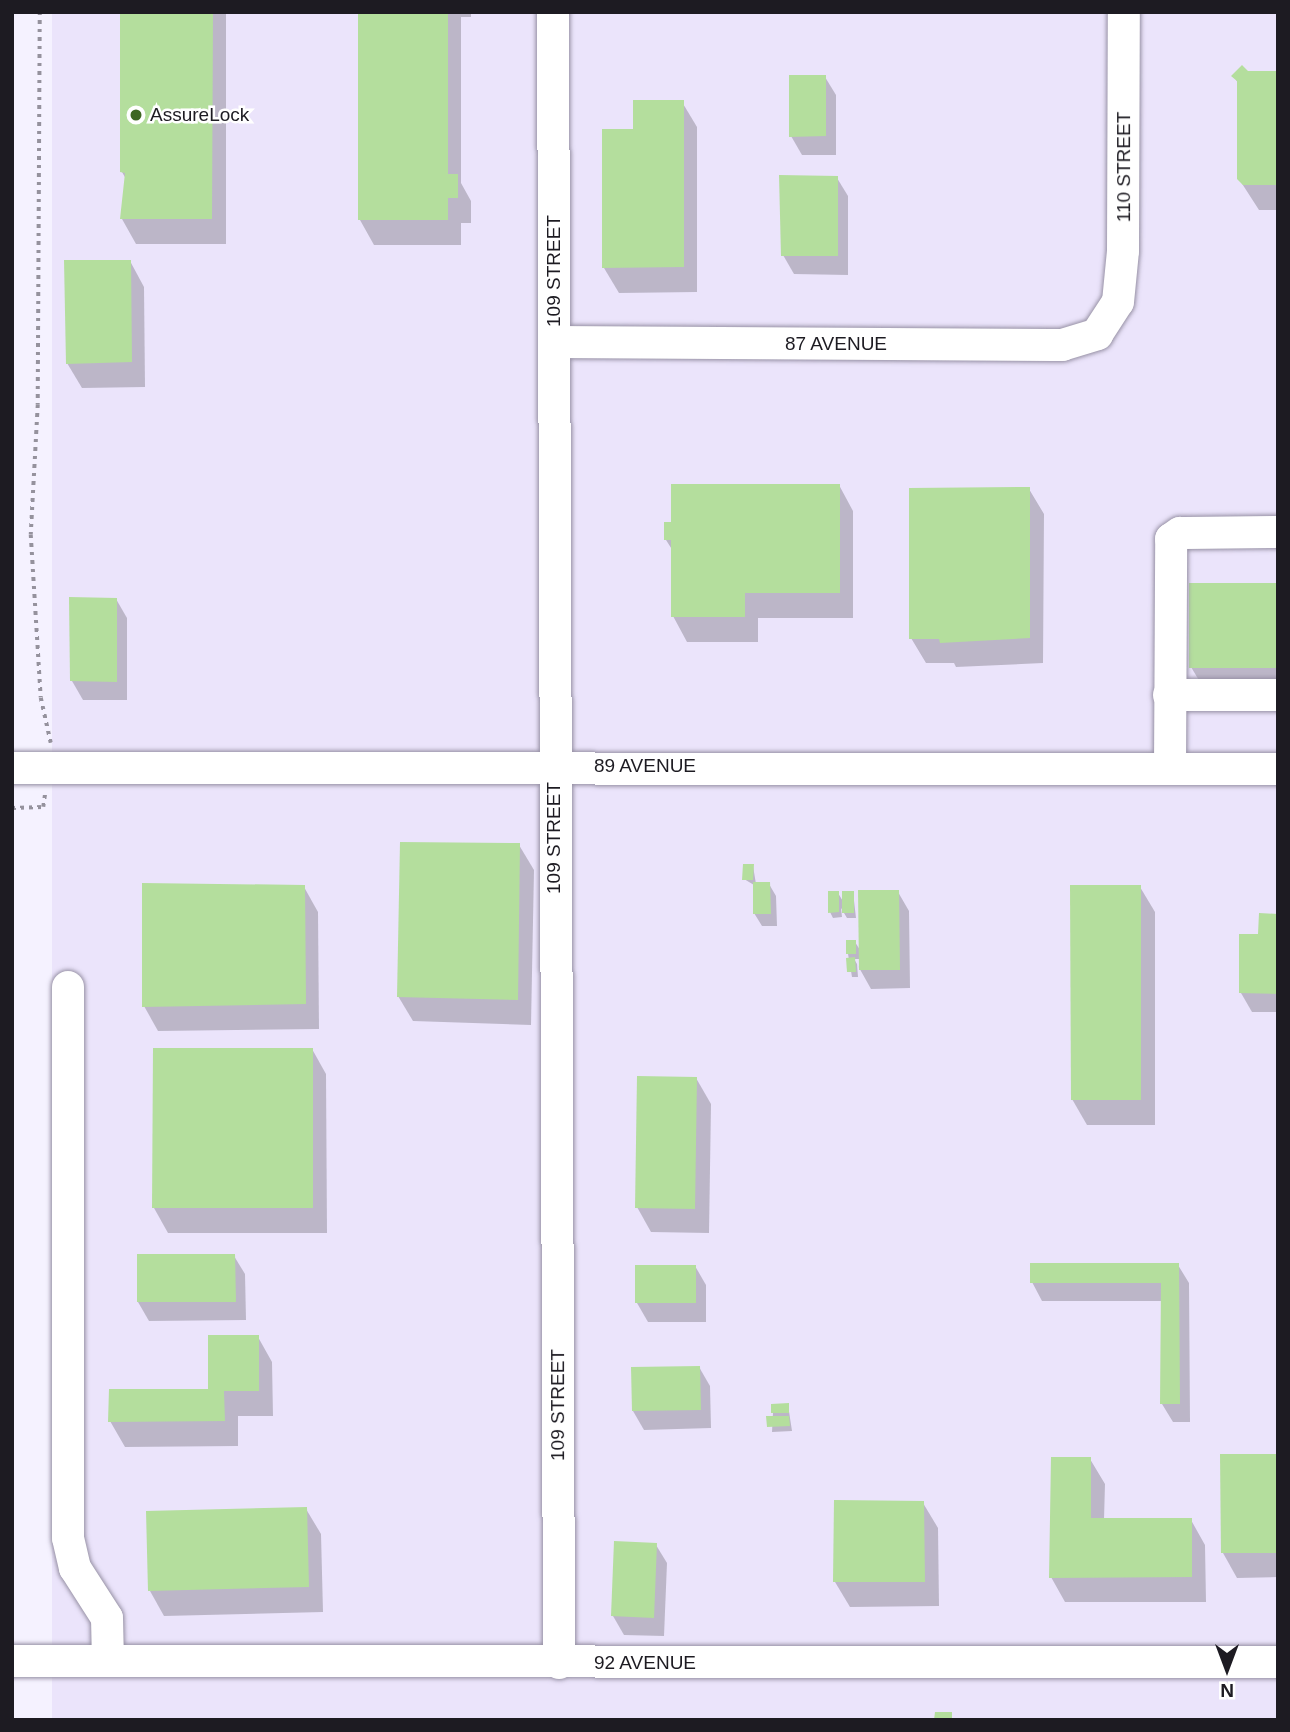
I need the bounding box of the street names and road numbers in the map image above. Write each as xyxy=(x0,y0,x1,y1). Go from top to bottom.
street label: 110 STREET xyxy=(1113,112,1135,222)
street label: 109 STREET xyxy=(543,215,565,327)
street label: 87 AVENUE xyxy=(784,333,888,355)
street label: 89 AVENUE xyxy=(593,755,697,777)
street label: 109 STREET xyxy=(543,782,565,894)
street label: 109 STREET xyxy=(547,1349,569,1461)
street label: 92 AVENUE xyxy=(593,1652,697,1674)

